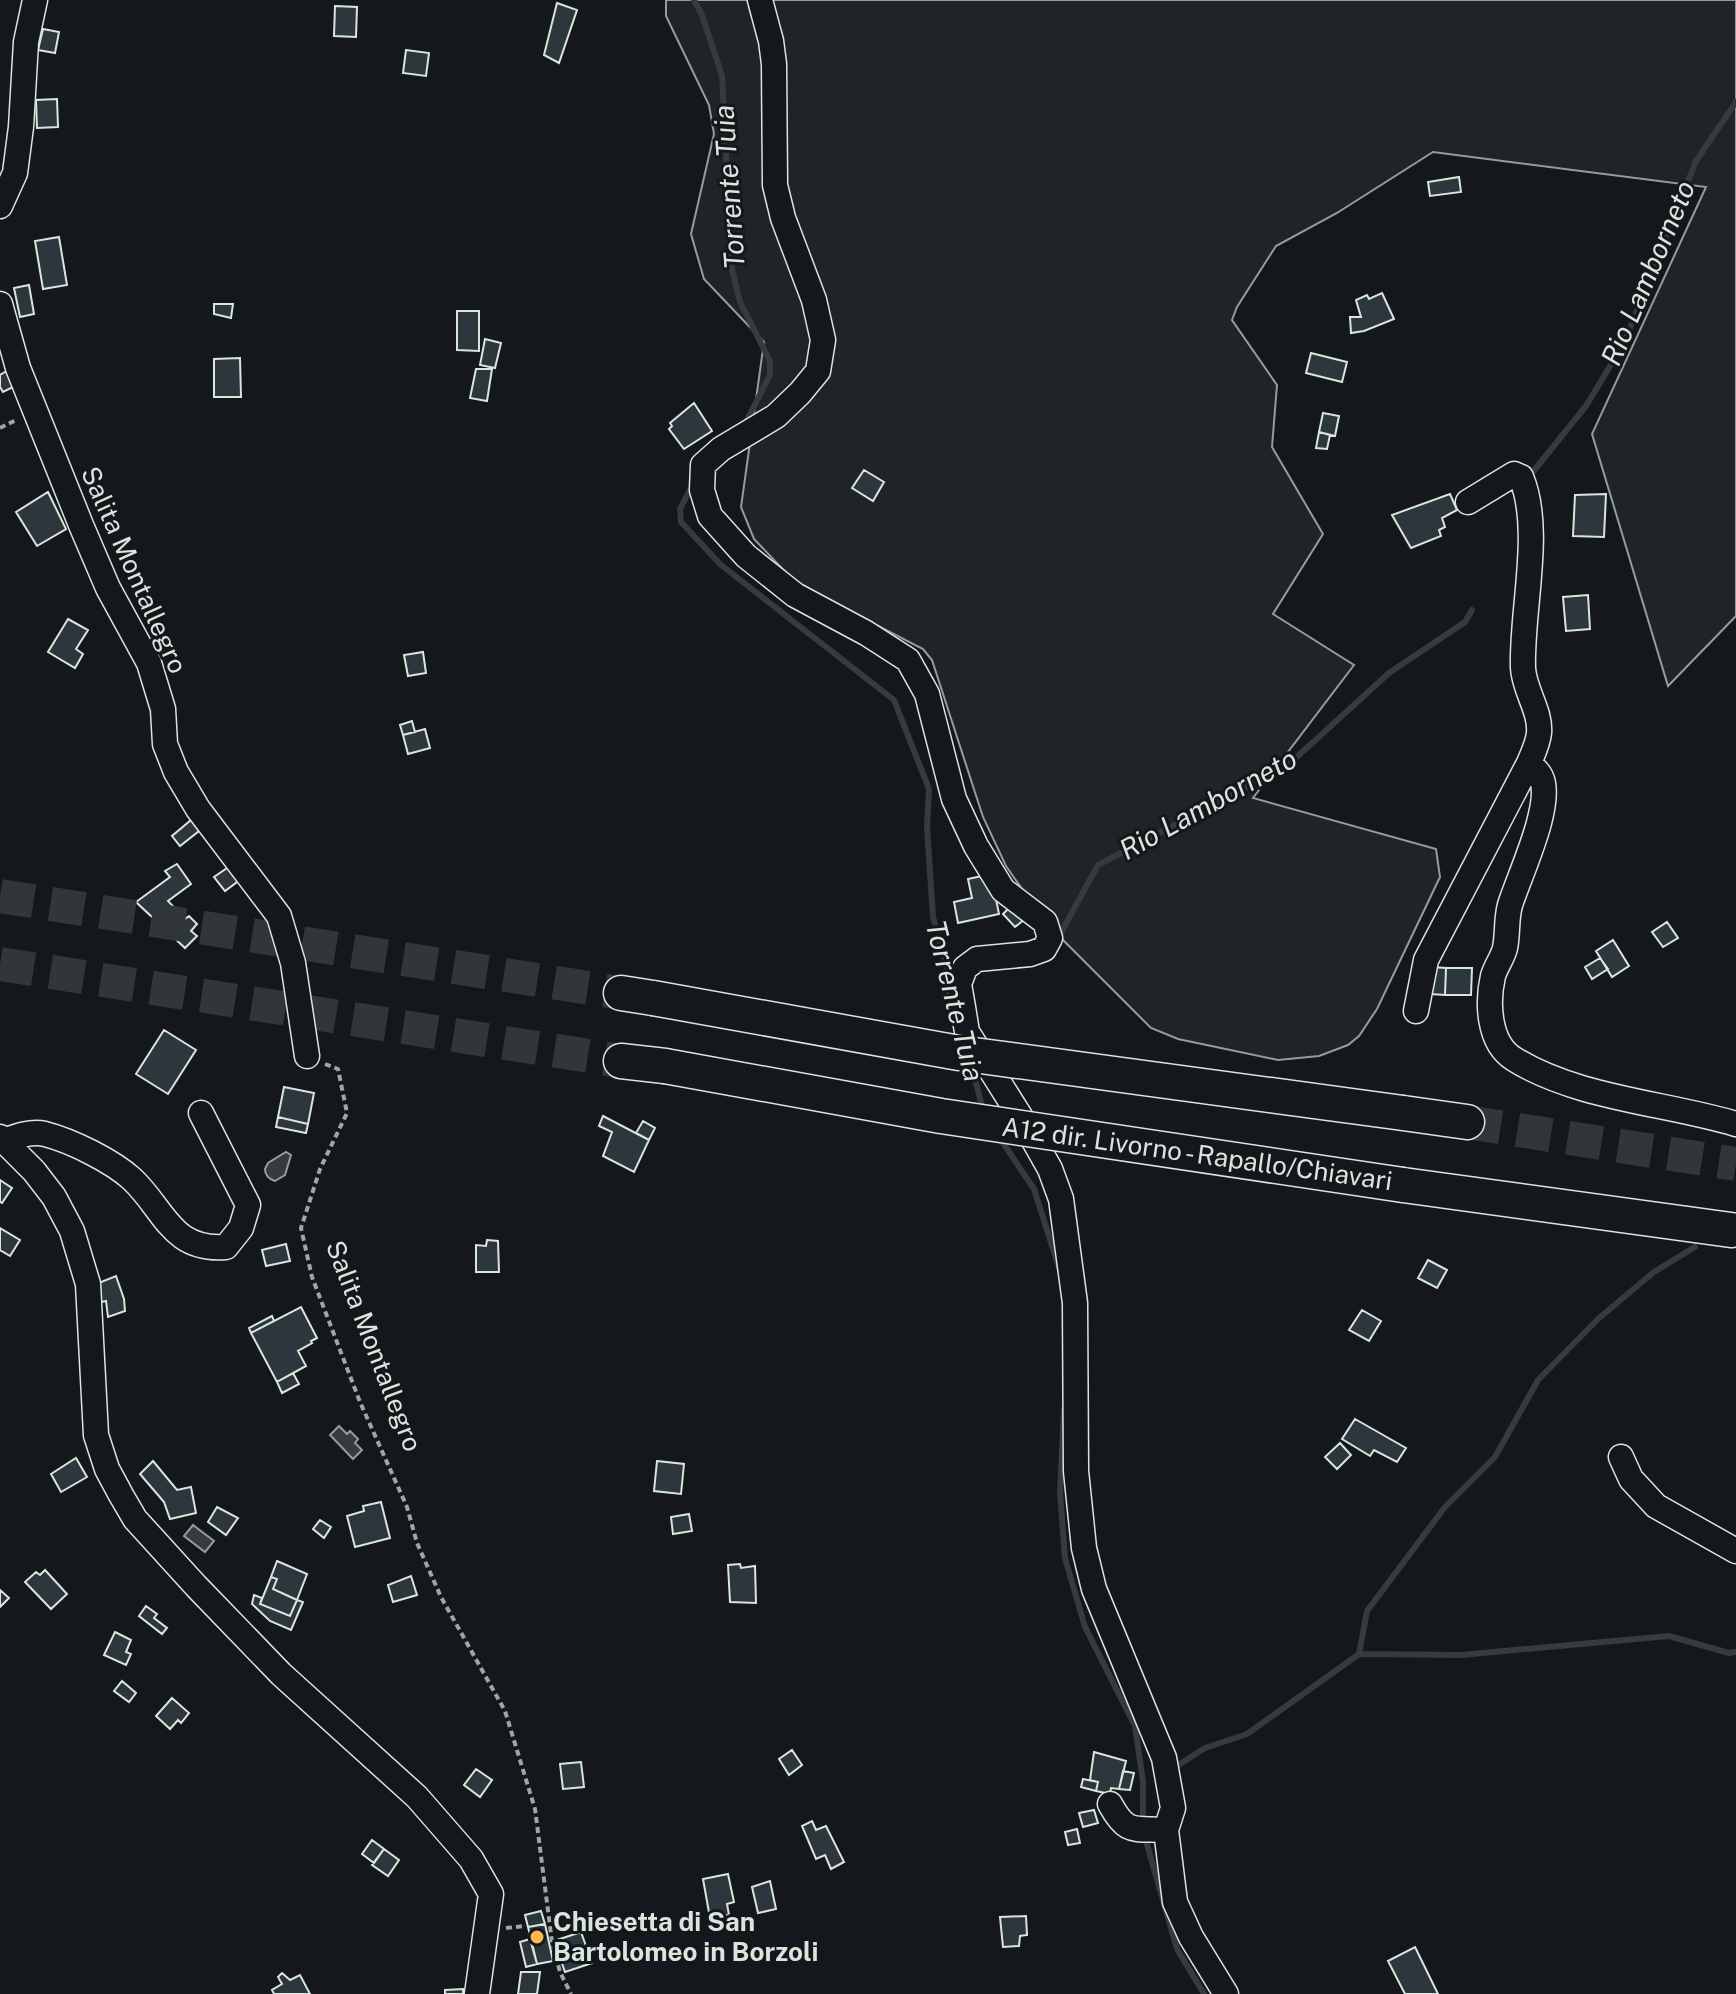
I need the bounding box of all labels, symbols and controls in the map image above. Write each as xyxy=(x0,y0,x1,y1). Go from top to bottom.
water label: Torrente Tuia xyxy=(706,104,751,270)
water label: Rio Lamborneto xyxy=(1594,175,1701,370)
street label: Salita Montallegro xyxy=(75,462,194,678)
water label: Rio Lamborneto xyxy=(1113,741,1302,866)
water label: Torrente Tuia xyxy=(920,917,991,1085)
street label: A12 dir. Livorno - Rapallo/Chiavari xyxy=(1000,1111,1394,1196)
street label: Salita Montallegro xyxy=(320,1236,429,1456)
place label: Chiesetta di San Bartolomeo in Borzoli xyxy=(553,1906,818,1967)
marker: Chiesetta di San Bartolomeo in Borzoli xyxy=(528,1928,546,1946)

